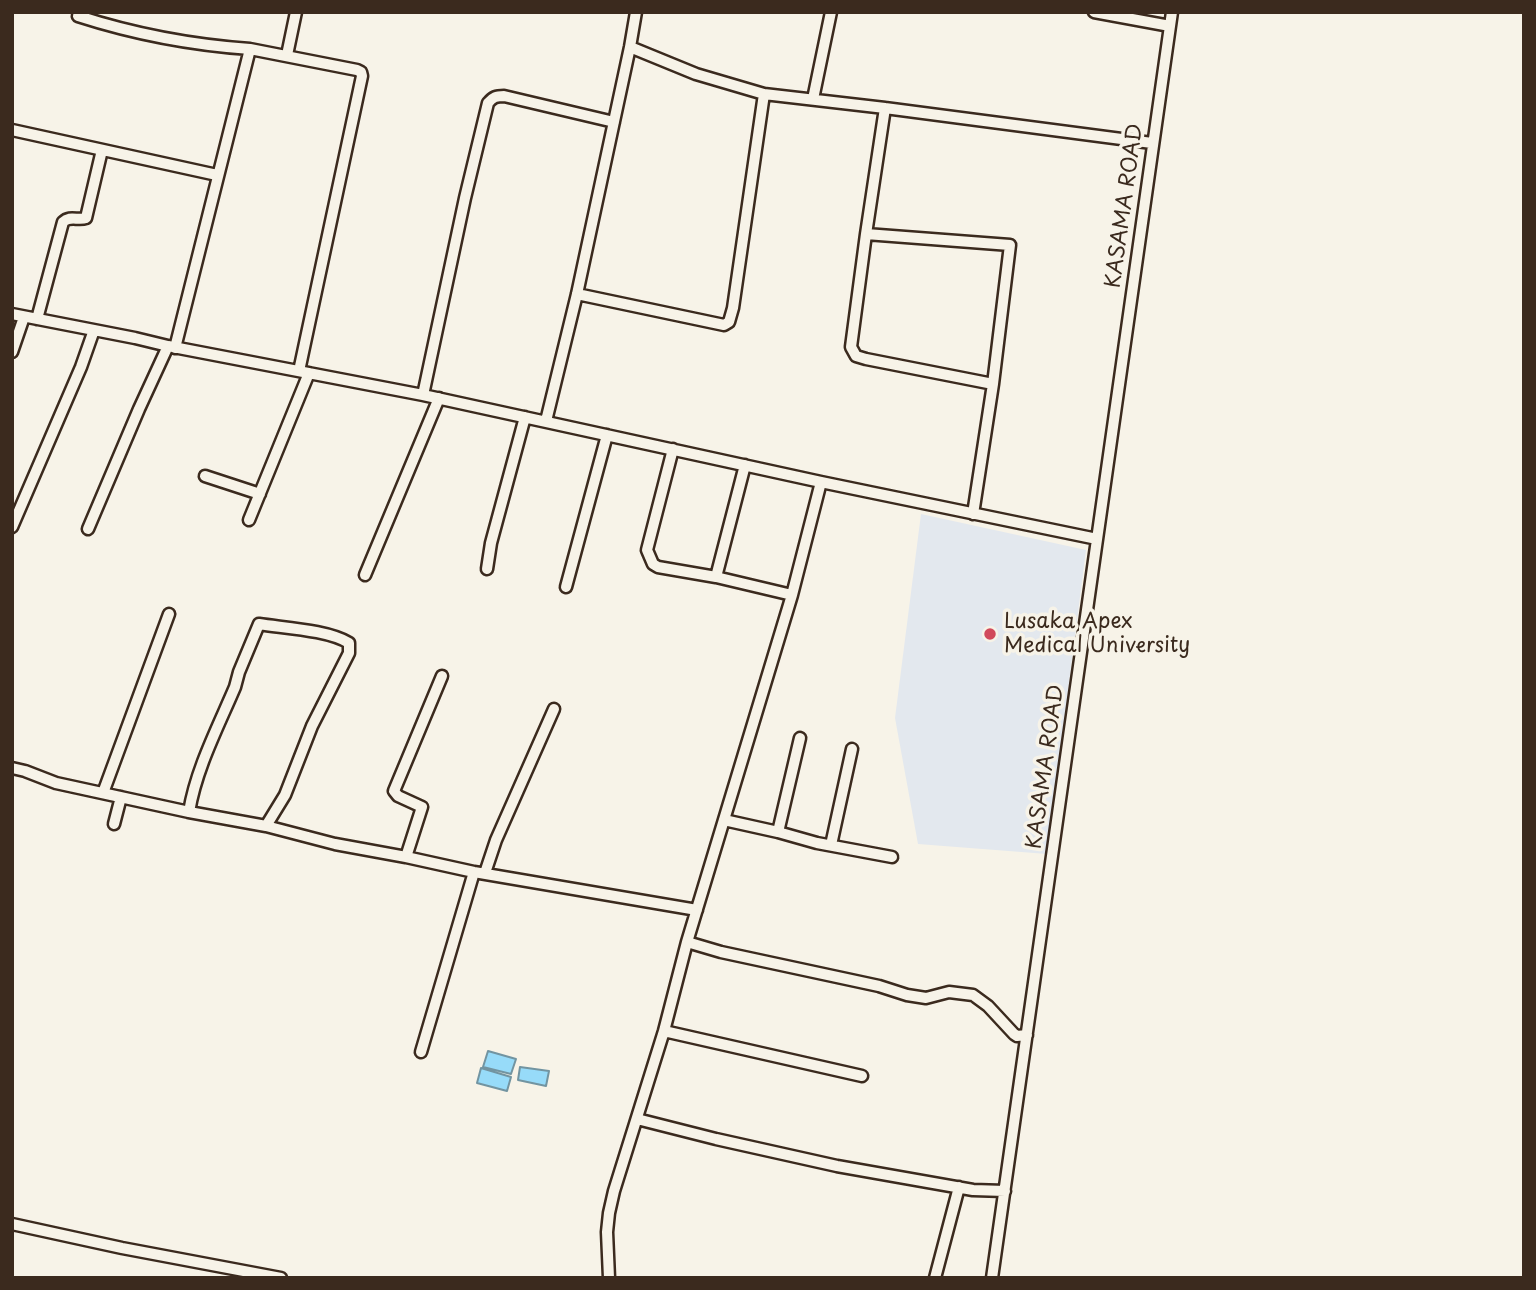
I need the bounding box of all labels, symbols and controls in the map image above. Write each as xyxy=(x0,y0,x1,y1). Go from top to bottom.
street label: KASAMA ROAD xyxy=(1101,122,1149,290)
place label: Lusaka Apex Medical University xyxy=(1004,609,1190,659)
marker: Lusaka Apex Medical University xyxy=(982,626,998,642)
street label: KASAMA ROAD xyxy=(1022,683,1070,851)

